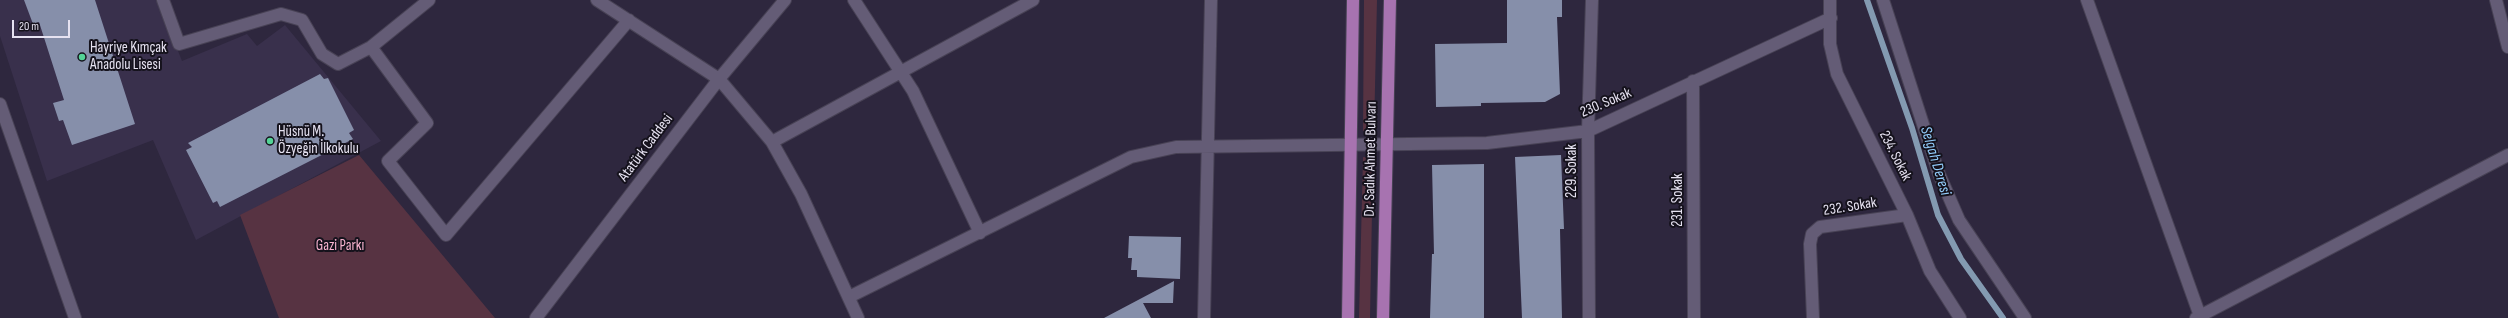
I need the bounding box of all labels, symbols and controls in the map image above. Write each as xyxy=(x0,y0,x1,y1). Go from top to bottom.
scale bar xyxy=(14,12,72,38)
text: 20 m xyxy=(19,19,39,34)
place label: Hayriye Kımçak Anadolu Lisesi xyxy=(90,39,167,74)
marker: Hayriye Kımçak Anadolu Lisesi xyxy=(77,52,87,62)
street label: 230. Sokak xyxy=(1578,84,1634,122)
street label: Dr. Sadık Ahmet Bulvarı xyxy=(1361,101,1381,217)
street label: Atatürk Caddesi xyxy=(615,111,677,185)
place label: Hüsnü M. Özyeğin İlkokulu xyxy=(278,123,359,158)
water label: Selgah Deresi xyxy=(1915,124,1955,198)
street label: 234. Sokak xyxy=(1875,128,1915,184)
marker: Hüsnü M. Özyeğin İlkokulu xyxy=(265,136,275,146)
street label: 229. Sokak xyxy=(1563,144,1581,198)
street label: 231. Sokak xyxy=(1669,173,1687,227)
street label: 232. Sokak xyxy=(1822,194,1878,220)
park label: Gazi Parkı xyxy=(316,237,364,255)

